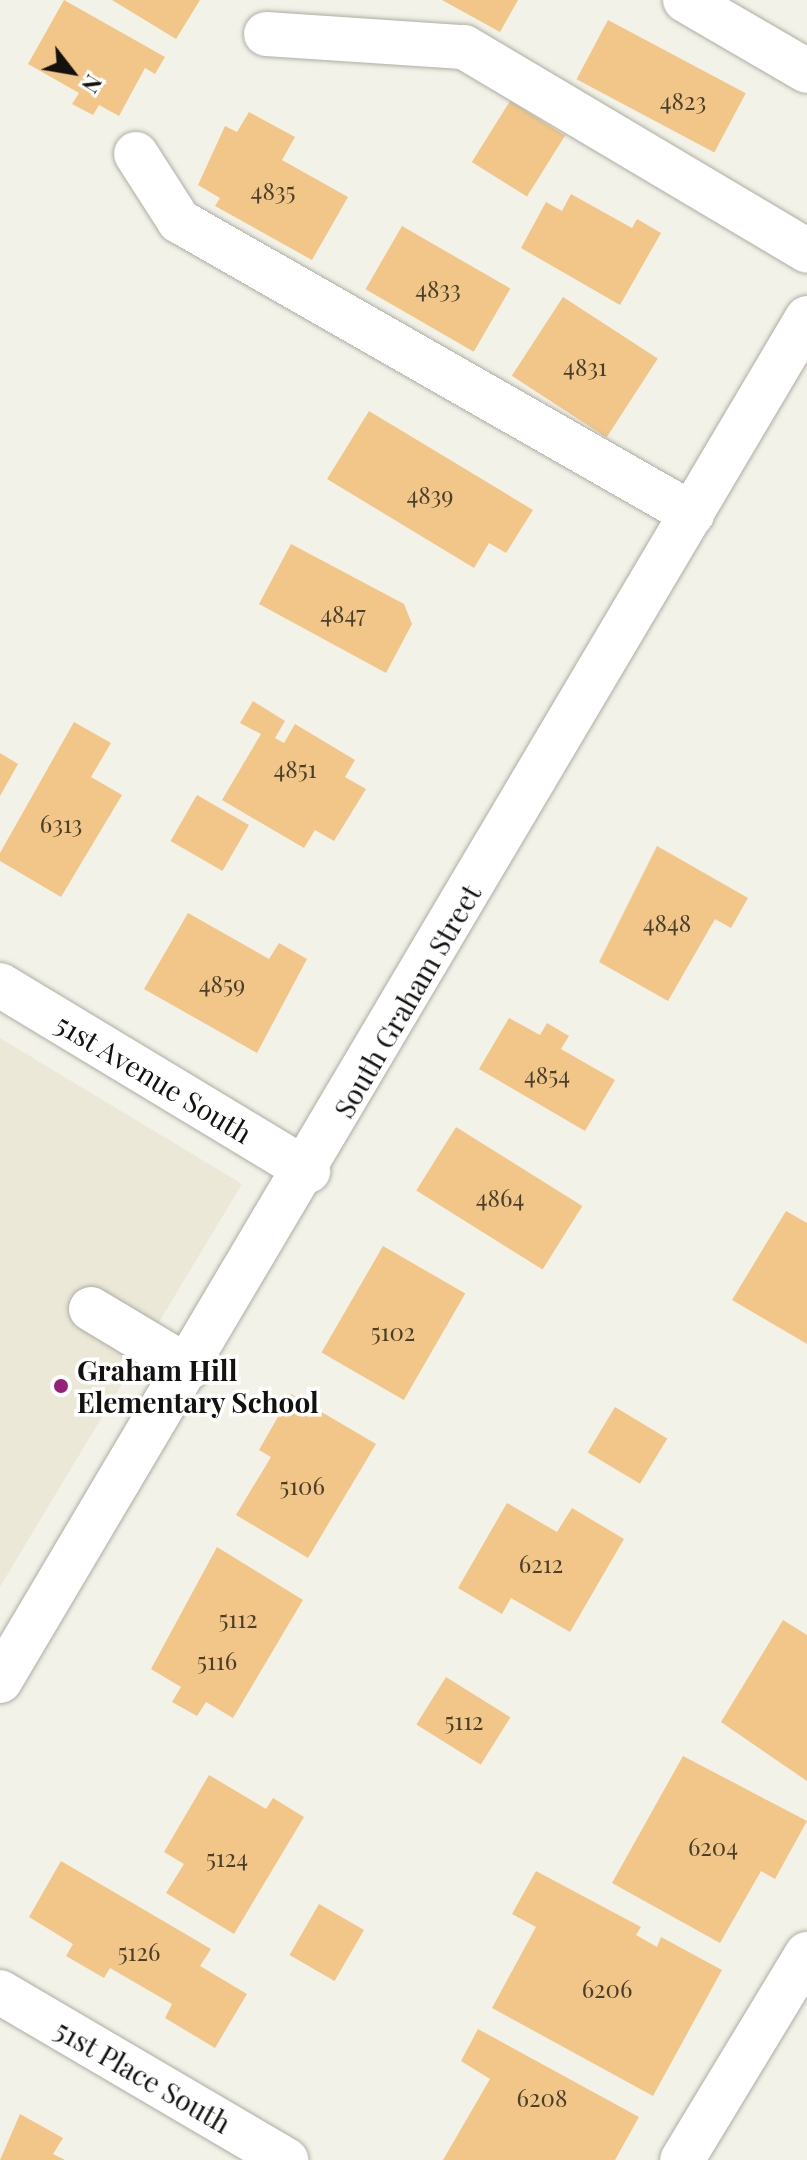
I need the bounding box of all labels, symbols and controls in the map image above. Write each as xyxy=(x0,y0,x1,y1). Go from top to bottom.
north arrow xyxy=(32,32,112,112)
text: N xyxy=(76,70,110,99)
house number: 4823 xyxy=(660,87,706,115)
house number: 4835 xyxy=(251,177,295,205)
house number: 4833 xyxy=(415,275,461,303)
house number: 4831 xyxy=(563,353,607,381)
house number: 4839 xyxy=(406,481,454,509)
house number: 4847 xyxy=(320,600,366,628)
house number: 4851 xyxy=(273,755,317,783)
house number: 6313 xyxy=(40,810,82,838)
street label: South Graham Street xyxy=(327,878,487,1124)
house number: 4848 xyxy=(643,909,691,937)
house number: 4859 xyxy=(199,970,245,998)
street label: 51st Avenue South xyxy=(49,1006,259,1150)
house number: 4854 xyxy=(524,1061,570,1089)
house number: 4864 xyxy=(476,1184,524,1212)
house number: 5102 xyxy=(371,1318,415,1346)
place label: Graham Hill Elementary School xyxy=(77,1353,319,1419)
marker: Graham Hill Elementary School xyxy=(52,1377,70,1395)
house number: 5106 xyxy=(279,1472,325,1500)
house number: 6212 xyxy=(519,1550,563,1578)
house number: 5112 xyxy=(218,1605,258,1633)
house number: 5116 xyxy=(197,1647,237,1675)
house number: 5112 xyxy=(444,1707,484,1735)
house number: 6204 xyxy=(688,1833,738,1861)
house number: 5124 xyxy=(206,1844,248,1872)
house number: 5126 xyxy=(118,1938,160,1966)
house number: 6206 xyxy=(582,1975,632,2003)
street label: 51st Place South xyxy=(49,2012,237,2140)
house number: 6208 xyxy=(517,2084,567,2112)

